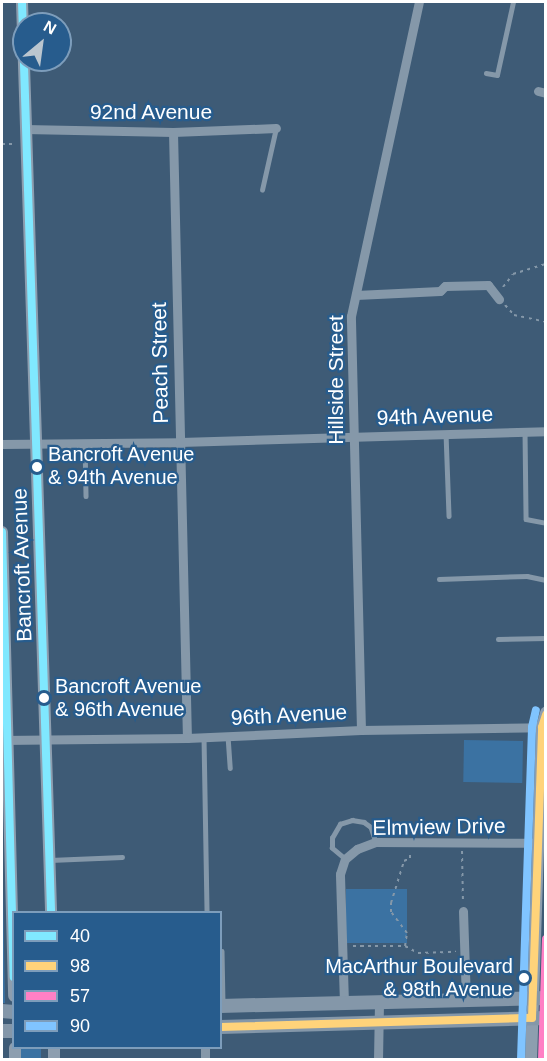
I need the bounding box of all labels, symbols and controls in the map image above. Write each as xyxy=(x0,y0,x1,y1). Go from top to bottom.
north arrow xyxy=(12,12,72,72)
text: N xyxy=(41,17,59,38)
street label: 92nd Avenue xyxy=(89,99,213,125)
street label: Peach Street xyxy=(146,302,174,424)
street label: Hillside Street xyxy=(323,315,349,445)
street label: 94th Avenue xyxy=(376,401,494,431)
place label: Bancroft Avenue & 94th Avenue xyxy=(48,443,196,490)
marker: Bancroft Avenue & 94th Avenue xyxy=(31,461,43,473)
street label: Bancroft Avenue xyxy=(7,487,37,643)
place label: Bancroft Avenue & 96th Avenue xyxy=(55,674,203,721)
marker: Bancroft Avenue & 96th Avenue xyxy=(38,692,50,704)
street label: 96th Avenue xyxy=(230,699,348,731)
street label: Elmview Drive xyxy=(372,813,506,841)
legend xyxy=(12,911,222,1049)
text: 40 xyxy=(70,926,90,946)
place label: MacArthur Boulevard & 98th Avenue xyxy=(325,954,513,1001)
text: 98 xyxy=(70,956,90,976)
marker: MacArthur Boulevard & 98th Avenue xyxy=(518,972,530,984)
text: 57 xyxy=(70,986,90,1006)
text: 90 xyxy=(70,1016,90,1036)

